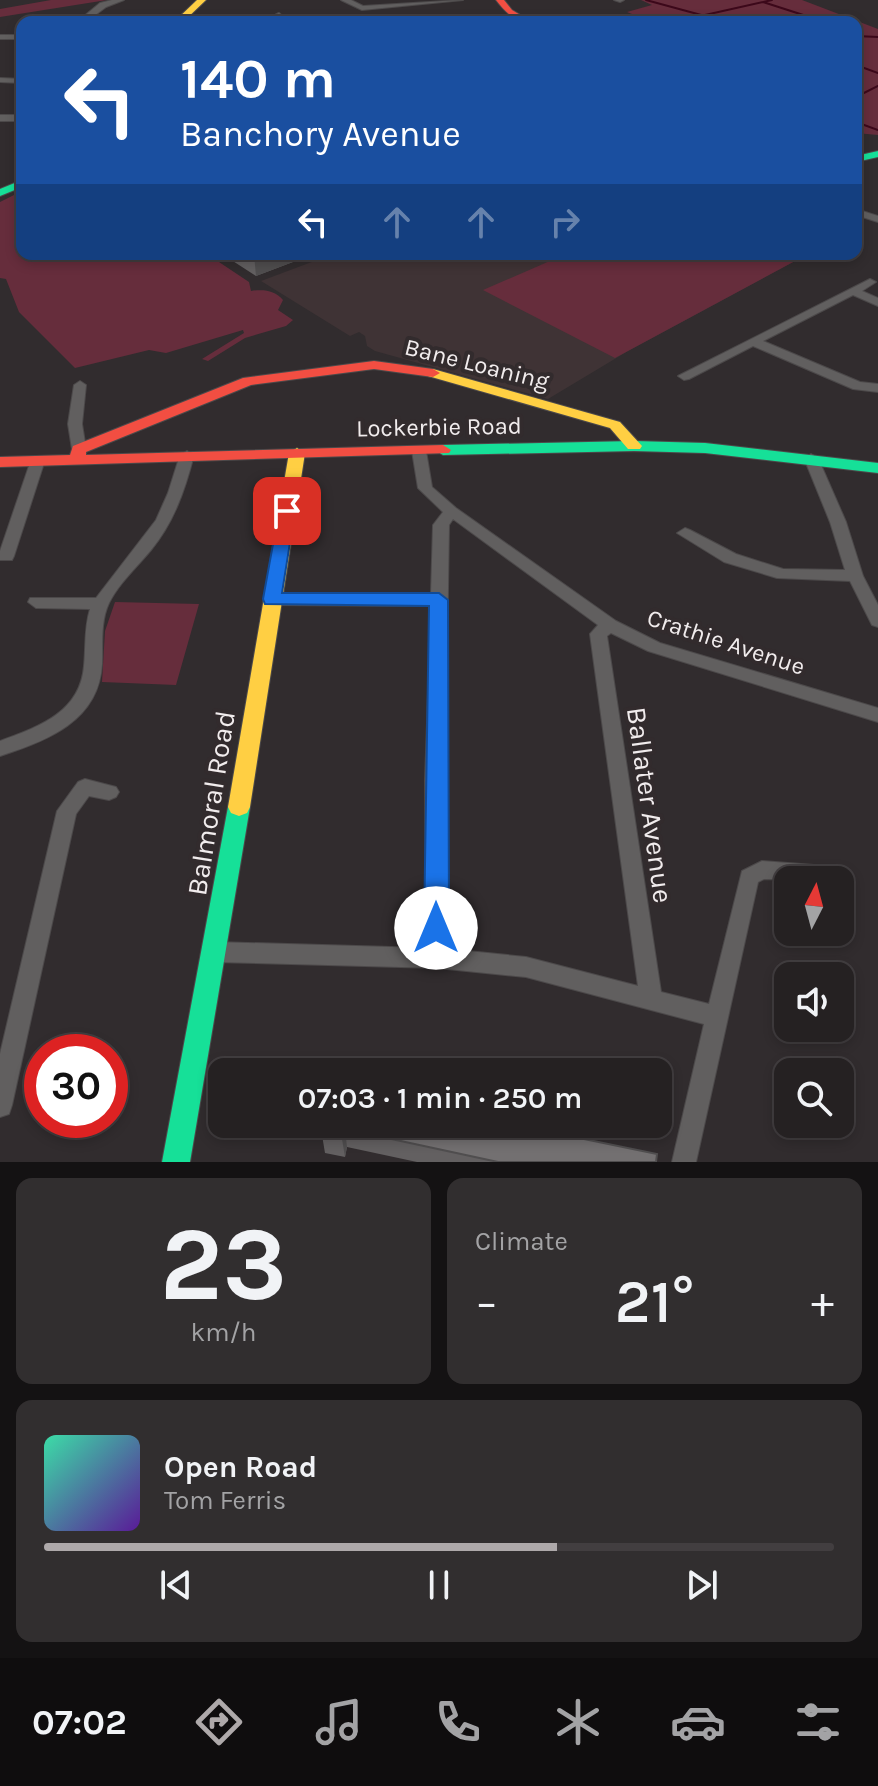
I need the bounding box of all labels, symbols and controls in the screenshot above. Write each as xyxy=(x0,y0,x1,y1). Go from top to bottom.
text: 140 m xyxy=(180,46,336,111)
icon: left xyxy=(48,48,152,152)
text: Banchory Avenue xyxy=(180,113,461,155)
icon: left xyxy=(291,200,335,244)
icon: ahead xyxy=(375,200,419,244)
icon: ahead xyxy=(459,200,503,244)
icon: right xyxy=(543,200,587,244)
street label: Bane Loaning xyxy=(402,333,553,396)
street label: Lockerbie Road xyxy=(356,412,522,442)
pin xyxy=(253,477,321,545)
icon: arrive xyxy=(265,489,309,533)
street label: Crathie Avenue xyxy=(644,603,808,681)
street label: Ballater Avenue xyxy=(620,705,680,905)
street label: Balmoral Road xyxy=(180,708,242,898)
north arrow xyxy=(774,866,854,946)
map controls xyxy=(774,866,854,1138)
position arrow xyxy=(394,886,478,970)
button: sound xyxy=(774,962,854,1042)
speed limit sign: 30 xyxy=(24,1034,128,1138)
button: search xyxy=(774,1058,854,1138)
text: 07:03 · 1 min · 250 m xyxy=(298,1080,582,1116)
text: 23 xyxy=(160,1204,287,1325)
text: Climate xyxy=(475,1226,568,1257)
text: 21° xyxy=(615,1267,694,1337)
text: − xyxy=(475,1277,498,1328)
text: + xyxy=(811,1277,834,1328)
text: km/h xyxy=(191,1317,256,1348)
text: Open Road xyxy=(164,1449,317,1485)
text: Tom Ferris xyxy=(164,1485,286,1516)
icon: previous xyxy=(154,1563,198,1607)
icon: pause xyxy=(417,1563,461,1607)
icon: next xyxy=(680,1563,724,1607)
icon: directions xyxy=(191,1694,247,1750)
icon: music xyxy=(311,1694,367,1750)
icon: phone xyxy=(430,1694,486,1750)
icon: climate xyxy=(550,1694,606,1750)
icon: car xyxy=(670,1694,726,1750)
icon: filters xyxy=(790,1694,846,1750)
text: 07:02 xyxy=(32,1701,127,1743)

